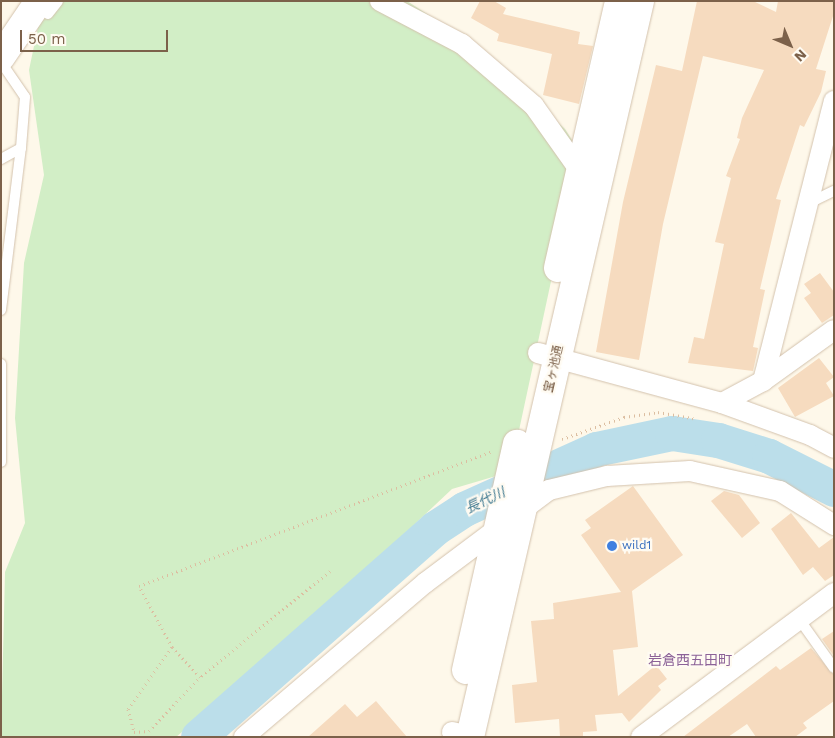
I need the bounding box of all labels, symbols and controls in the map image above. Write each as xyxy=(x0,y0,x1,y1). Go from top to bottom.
scale bar xyxy=(22,20,170,52)
north arrow xyxy=(765,20,815,70)
text: 50 m xyxy=(28,30,65,48)
text: N xyxy=(791,46,810,65)
street label: 宝ヶ池通 xyxy=(542,344,566,394)
water label: 長代川 xyxy=(462,484,508,516)
place label: wild1 xyxy=(622,539,651,553)
marker: wild1 xyxy=(606,540,618,552)
district label: 岩倉西五田町 xyxy=(648,652,732,668)

